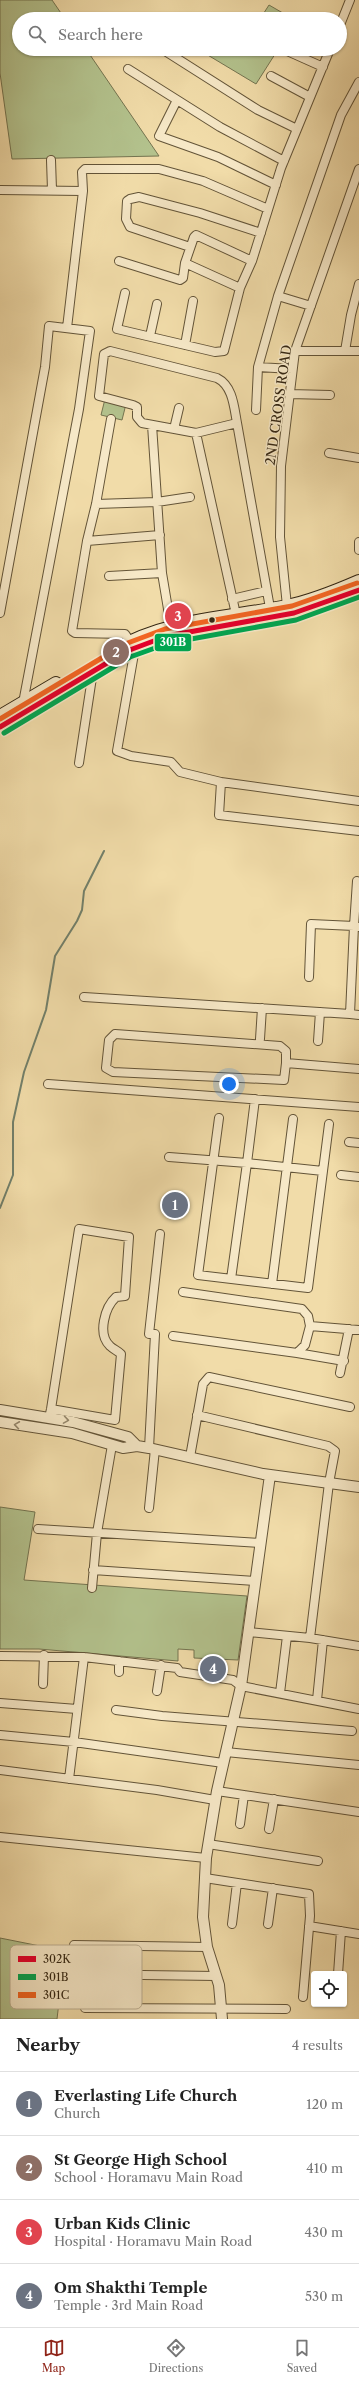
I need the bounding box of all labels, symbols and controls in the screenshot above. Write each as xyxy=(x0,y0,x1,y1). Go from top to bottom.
search box xyxy=(12,12,347,56)
icon: search xyxy=(26,23,48,45)
text: Search here xyxy=(58,25,143,44)
street label: 2ND CROSS ROAD xyxy=(262,344,294,466)
pin: 3 xyxy=(165,601,191,631)
unlabelled marker xyxy=(207,615,217,625)
line badge: 301B xyxy=(154,633,192,652)
text: 301B xyxy=(160,635,186,649)
pin: 2 xyxy=(103,637,129,667)
your location xyxy=(219,1074,239,1094)
pin: 1 xyxy=(162,1190,188,1220)
one-way arrow xyxy=(63,1415,69,1424)
one-way arrow xyxy=(13,1421,20,1430)
pin: 4 xyxy=(200,1654,226,1684)
legend xyxy=(10,1945,142,2009)
text: 302K xyxy=(43,1952,71,1966)
text: 301B xyxy=(43,1970,69,1984)
map controls xyxy=(311,1971,347,2007)
button: locate xyxy=(311,1971,347,2007)
text: 301C xyxy=(43,1988,69,2002)
text: Nearby xyxy=(16,2035,80,2055)
text: 4 results xyxy=(292,2037,343,2053)
text: Everlasting Life Church xyxy=(54,2086,237,2105)
text: 1 xyxy=(26,2096,32,2112)
text: 120 m xyxy=(306,2096,343,2112)
text: Church xyxy=(54,2105,100,2121)
text: St George High School xyxy=(54,2150,227,2169)
text: 2 xyxy=(25,2160,33,2176)
text: 410 m xyxy=(306,2160,343,2176)
text: School · Horamavu Main Road xyxy=(54,2169,243,2185)
text: Urban Kids Clinic xyxy=(54,2214,190,2233)
text: 3 xyxy=(25,2224,33,2240)
text: 430 m xyxy=(305,2224,343,2240)
text: Hospital · Horamavu Main Road xyxy=(54,2233,252,2249)
text: Om Shakthi Temple xyxy=(54,2278,207,2297)
text: 4 xyxy=(25,2288,33,2304)
text: 530 m xyxy=(305,2288,343,2304)
text: Temple · 3rd Main Road xyxy=(54,2297,203,2313)
tab: Map xyxy=(42,2337,65,2375)
tab: Directions xyxy=(149,2337,203,2375)
tab: Saved xyxy=(287,2337,317,2375)

